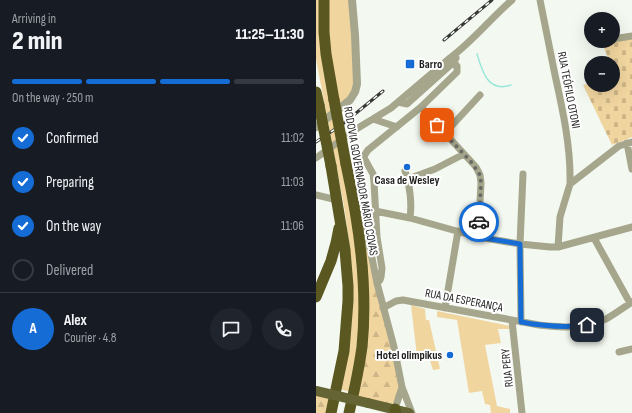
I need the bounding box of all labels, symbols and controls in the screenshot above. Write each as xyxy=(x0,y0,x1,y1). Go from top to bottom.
text: Arriving in xyxy=(12,11,56,27)
map controls xyxy=(584,12,620,92)
button: + xyxy=(584,12,620,48)
text: 11:25–11:30 xyxy=(236,25,304,44)
text: 2 min xyxy=(12,26,62,57)
street label: RUA TEÓFILO OTONI xyxy=(554,50,583,130)
button: − xyxy=(584,56,620,92)
place label: Barro xyxy=(419,57,442,72)
marker: Barro xyxy=(404,58,416,70)
text: On the way · 250 m xyxy=(12,90,93,106)
street label: RODOVIA GOVERNADOR MÁRIO COVAS xyxy=(340,105,381,257)
pin xyxy=(420,108,454,142)
icon: bag xyxy=(426,114,448,136)
icon: check xyxy=(12,127,34,149)
text: Confirmed xyxy=(46,129,99,148)
text: 11:02 xyxy=(281,130,304,146)
marker: Casa de Wesley xyxy=(402,162,412,172)
icon: check xyxy=(12,171,34,193)
text: Preparing xyxy=(46,173,94,192)
place label: Casa de Wesley xyxy=(375,173,439,188)
text: 11:03 xyxy=(281,174,304,190)
courier xyxy=(459,202,499,242)
icon: car xyxy=(468,211,490,233)
icon: check xyxy=(12,215,34,237)
text: On the way xyxy=(46,217,101,236)
text: 11:06 xyxy=(281,218,304,234)
text: Delivered xyxy=(46,261,93,280)
street label: RUA DA ESPERANÇA xyxy=(424,286,505,316)
button: chat xyxy=(210,308,252,350)
button: phone xyxy=(262,308,304,350)
pin xyxy=(570,308,604,342)
text: Alex xyxy=(64,311,87,330)
icon: home xyxy=(576,314,598,336)
text: A xyxy=(29,319,37,338)
text: Courier · 4.8 xyxy=(64,330,116,346)
place label: Hotel olimpikus xyxy=(376,348,442,363)
street label: RUA PERY xyxy=(498,348,517,388)
marker: Hotel olimpikus xyxy=(445,350,455,360)

